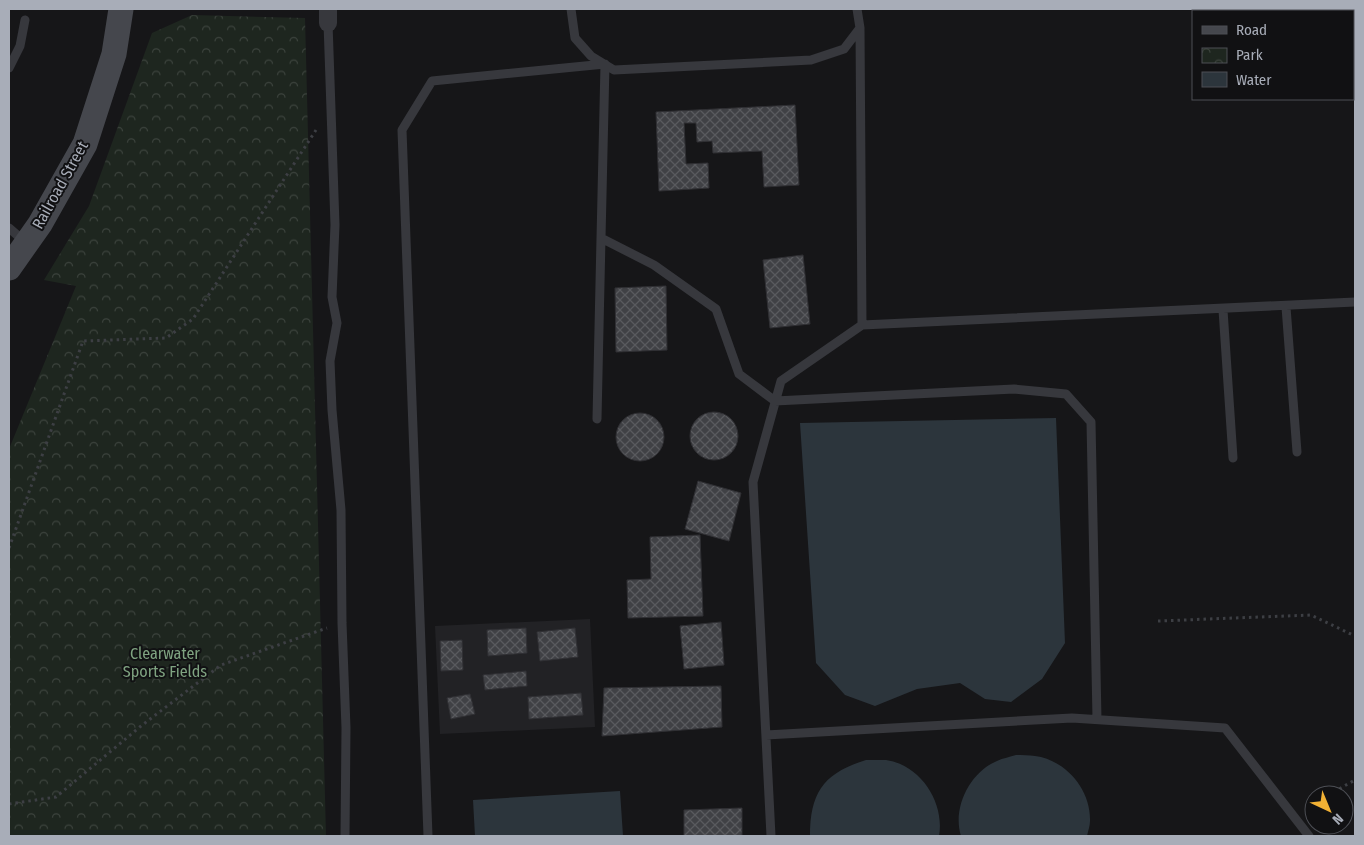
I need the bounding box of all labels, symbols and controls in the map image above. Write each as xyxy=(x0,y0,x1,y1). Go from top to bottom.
legend xyxy=(1192,10,1354,100)
text: Road xyxy=(1236,21,1267,39)
text: Park xyxy=(1236,46,1263,64)
text: Water xyxy=(1236,71,1272,89)
street label: Railroad Street xyxy=(28,137,92,232)
park label: Clearwater Sports Fields xyxy=(123,644,207,681)
north arrow xyxy=(1304,785,1354,835)
text: N xyxy=(1329,810,1347,828)

